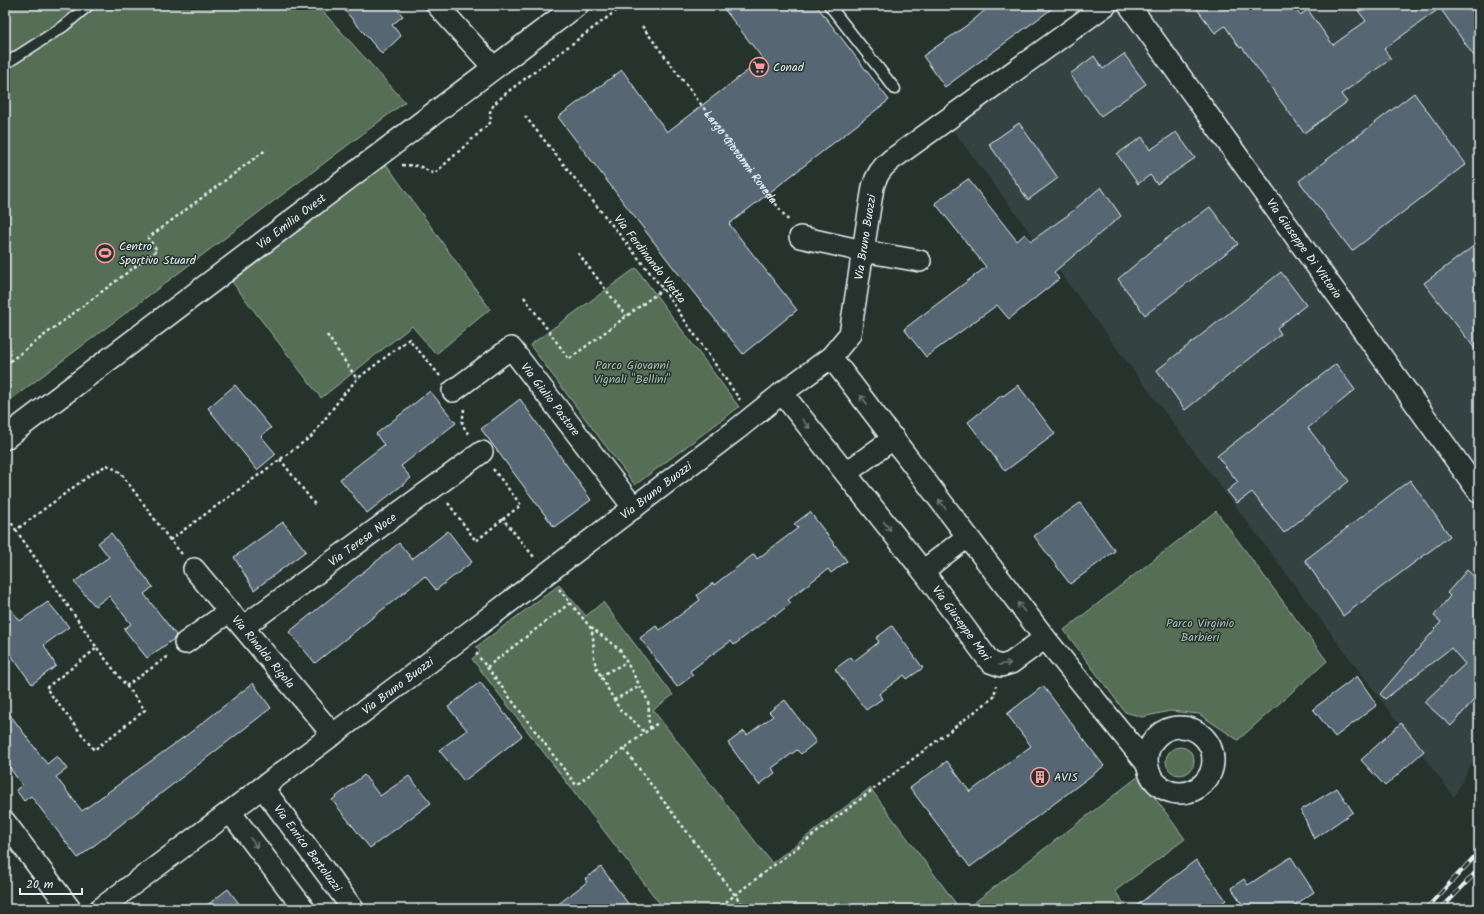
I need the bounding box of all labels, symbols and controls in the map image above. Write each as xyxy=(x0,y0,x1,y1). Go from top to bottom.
supermarket icon: Conad xyxy=(748,56,770,78)
place label: Conad xyxy=(773,58,805,77)
street label: Largo Giovanni Roveda xyxy=(698,106,782,209)
street label: Via Emilia Ovest xyxy=(253,189,331,254)
street label: Via Bruno Buozzi xyxy=(850,192,882,281)
street label: Via Giuseppe Di Vittorio xyxy=(1261,195,1346,303)
street label: Via Ferdinando Vietta xyxy=(609,211,691,308)
place label: Centro Sportivo Stuard xyxy=(119,237,197,270)
sports icon: Centro Sportivo Stuard xyxy=(94,242,116,264)
park label: Parco Giovanni Vignali "Bellini" xyxy=(594,356,670,389)
street label: Via Giulio Pastore xyxy=(516,359,585,441)
one-way arrow xyxy=(860,394,868,405)
one-way arrow xyxy=(802,418,811,429)
street label: Via Bruno Buozzi xyxy=(616,457,697,525)
one-way arrow xyxy=(938,498,946,509)
street label: Via Teresa Noce xyxy=(324,508,401,572)
one-way arrow xyxy=(883,520,891,531)
street label: Via Giuseppe Mori xyxy=(927,582,996,666)
one-way arrow xyxy=(1017,601,1025,612)
street label: Via Rinaldo Rigola xyxy=(227,611,299,693)
park label: Parco Virginio Barbieri xyxy=(1166,614,1234,647)
street label: Via Bruno Buozzi xyxy=(358,652,439,720)
one-way arrow xyxy=(998,660,1011,668)
building icon: AVIS xyxy=(1029,766,1051,788)
place label: AVIS xyxy=(1054,768,1078,787)
street label: Via Enrico Bertoluzzi xyxy=(268,801,347,897)
one-way arrow xyxy=(250,837,258,848)
scale bar xyxy=(20,870,82,896)
text: 20 m xyxy=(26,875,54,894)

